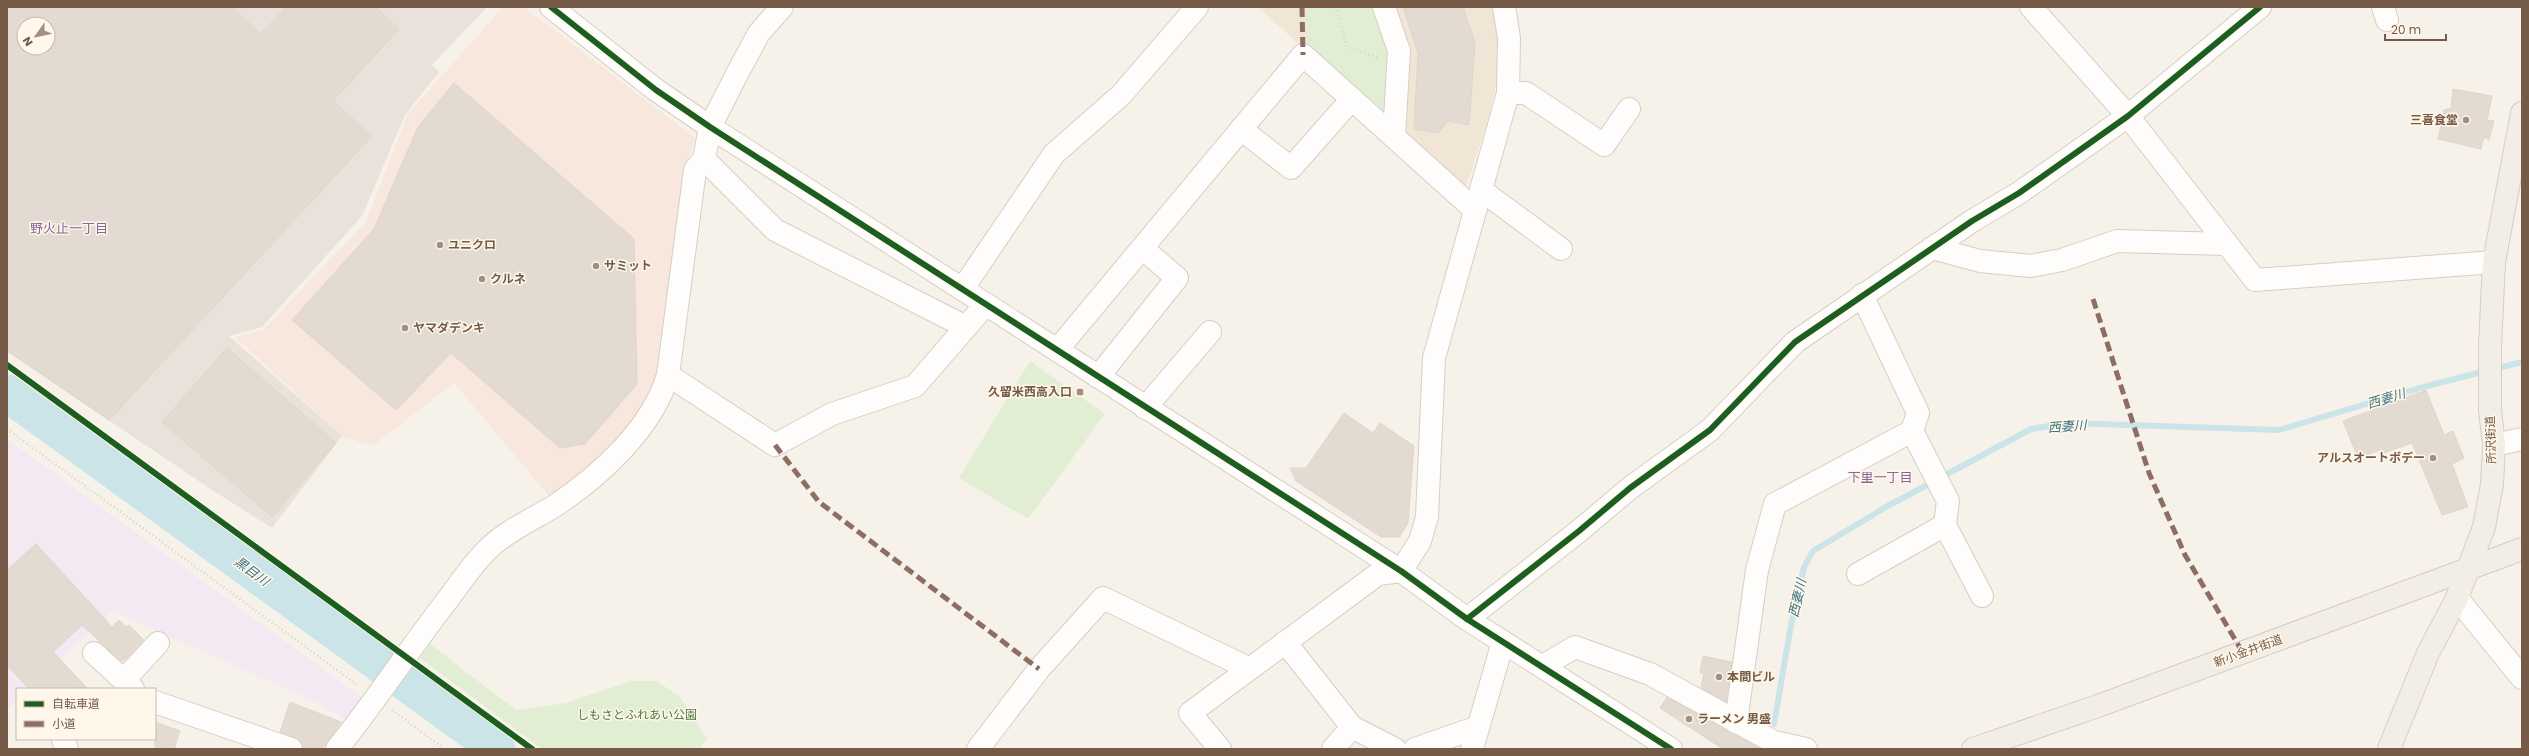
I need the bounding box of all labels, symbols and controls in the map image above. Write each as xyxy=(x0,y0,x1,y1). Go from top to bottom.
north arrow xyxy=(16,16,56,56)
scale bar xyxy=(2385,16,2446,42)
text: 20 m xyxy=(2391,21,2421,38)
text: N xyxy=(19,34,37,49)
place label: 三喜食堂 xyxy=(2410,111,2458,128)
marker: 三喜食堂 xyxy=(2461,115,2471,125)
district label: 野火止一丁目 xyxy=(30,219,108,238)
place label: ユニクロ xyxy=(448,236,496,253)
marker: ユニクロ xyxy=(435,240,445,250)
place label: サミット xyxy=(604,257,652,274)
marker: サミット xyxy=(591,261,601,271)
place label: クルネ xyxy=(490,270,526,287)
marker: クルネ xyxy=(477,274,487,284)
place label: ヤマダデンキ xyxy=(413,319,485,336)
marker: ヤマダデンキ xyxy=(400,323,410,333)
place label: 久留米西高入口 xyxy=(988,383,1072,400)
water label: 西妻川 xyxy=(2365,383,2409,413)
marker: 久留米西高入口 xyxy=(1075,387,1085,397)
water label: 西妻川 xyxy=(2047,416,2089,437)
street label: 所沢街道 xyxy=(2481,416,2500,464)
place label: アルスオートボデー xyxy=(2317,449,2425,466)
marker: アルスオートボデー xyxy=(2428,453,2438,463)
district label: 下里一丁目 xyxy=(1847,468,1913,487)
water label: 黒目川 xyxy=(230,552,275,592)
water label: 西妻川 xyxy=(1784,575,1812,619)
street label: 新小金井街道 xyxy=(2211,630,2285,671)
place label: 本間ビル xyxy=(1727,668,1775,685)
marker: 本間ビル xyxy=(1714,672,1724,682)
legend xyxy=(16,688,156,740)
text: 自転車道 xyxy=(52,695,100,712)
park label: しもさとふれあい公園 xyxy=(577,706,697,723)
place label: ラーメン 男盛 xyxy=(1697,710,1771,727)
marker: ラーメン 男盛 xyxy=(1684,714,1694,724)
text: 小道 xyxy=(52,715,76,732)

